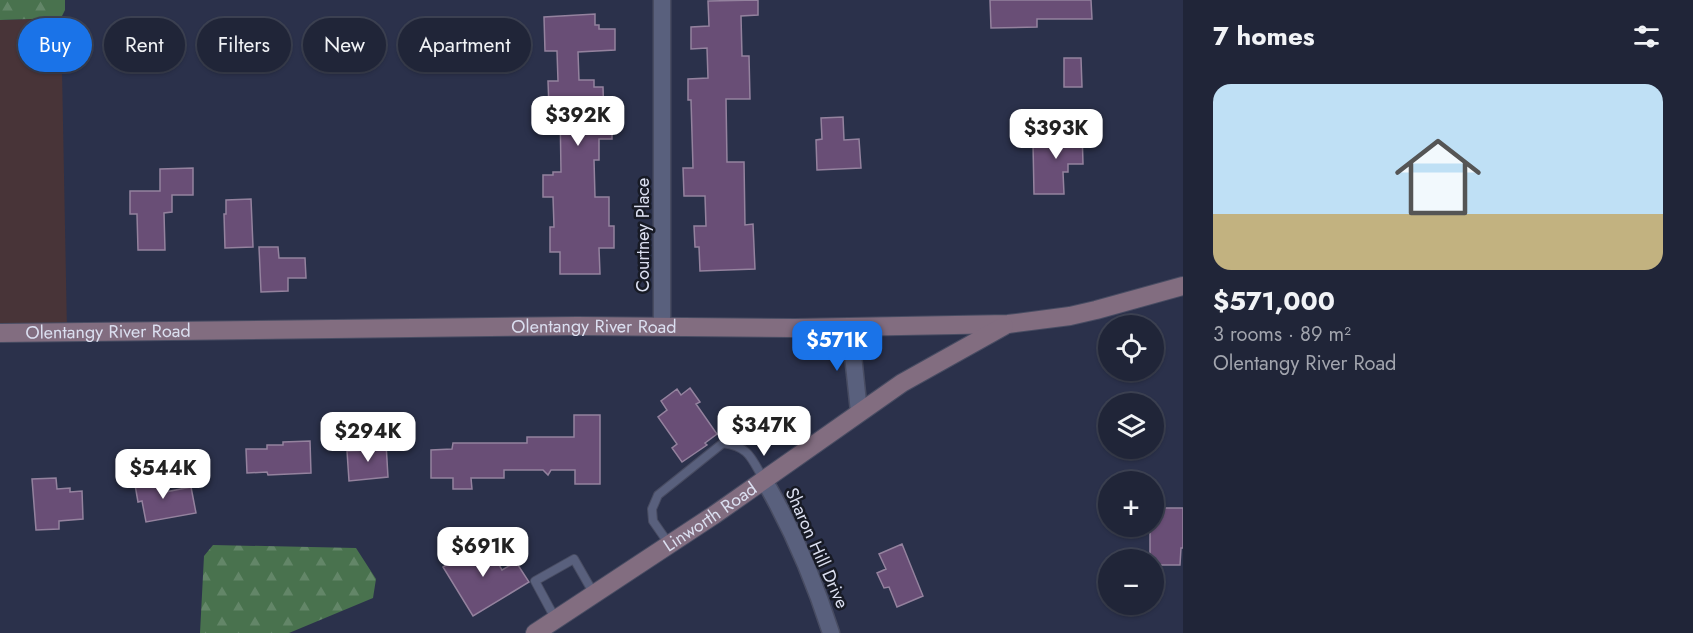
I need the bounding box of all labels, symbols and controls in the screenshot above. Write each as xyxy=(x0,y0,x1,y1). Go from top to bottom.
text: 7 homes xyxy=(1213,17,1315,55)
chip: Buy xyxy=(18,18,92,72)
chip: Rent xyxy=(104,18,185,72)
chip: Filters xyxy=(197,18,291,72)
chip: New xyxy=(303,18,386,72)
chip: Apartment xyxy=(398,18,531,72)
icon: filters xyxy=(1630,20,1663,53)
pin: $392K xyxy=(536,96,620,147)
text: $392K xyxy=(545,101,611,130)
pin: $393K xyxy=(1014,109,1098,160)
text: $393K xyxy=(1024,114,1088,143)
icon: home xyxy=(1384,123,1492,231)
street label: Courtney Place xyxy=(630,178,656,292)
text: $571,000 xyxy=(1213,282,1335,320)
street label: Olentangy River Road xyxy=(511,313,677,340)
map controls xyxy=(1098,315,1164,615)
button: locate xyxy=(1098,315,1164,381)
street label: Olentangy River Road xyxy=(25,318,191,346)
text: 3 rooms · 89 m² xyxy=(1213,320,1351,349)
pin: $571K xyxy=(795,321,879,372)
text: $571K xyxy=(806,326,868,355)
text: Olentangy River Road xyxy=(1213,349,1397,378)
button: layers xyxy=(1098,393,1164,459)
pin: $347K xyxy=(722,406,806,457)
text: $347K xyxy=(732,411,796,440)
pin: $294K xyxy=(326,412,410,463)
text: $294K xyxy=(335,417,401,446)
pin: $544K xyxy=(121,449,205,500)
text: $544K xyxy=(129,454,197,483)
button: + xyxy=(1098,471,1164,537)
street label: Linworth Road xyxy=(658,476,762,558)
street label: Sharon Hill Drive xyxy=(779,483,855,613)
pin: $691K xyxy=(441,527,525,578)
text: $691K xyxy=(451,532,515,561)
button: − xyxy=(1098,549,1164,615)

